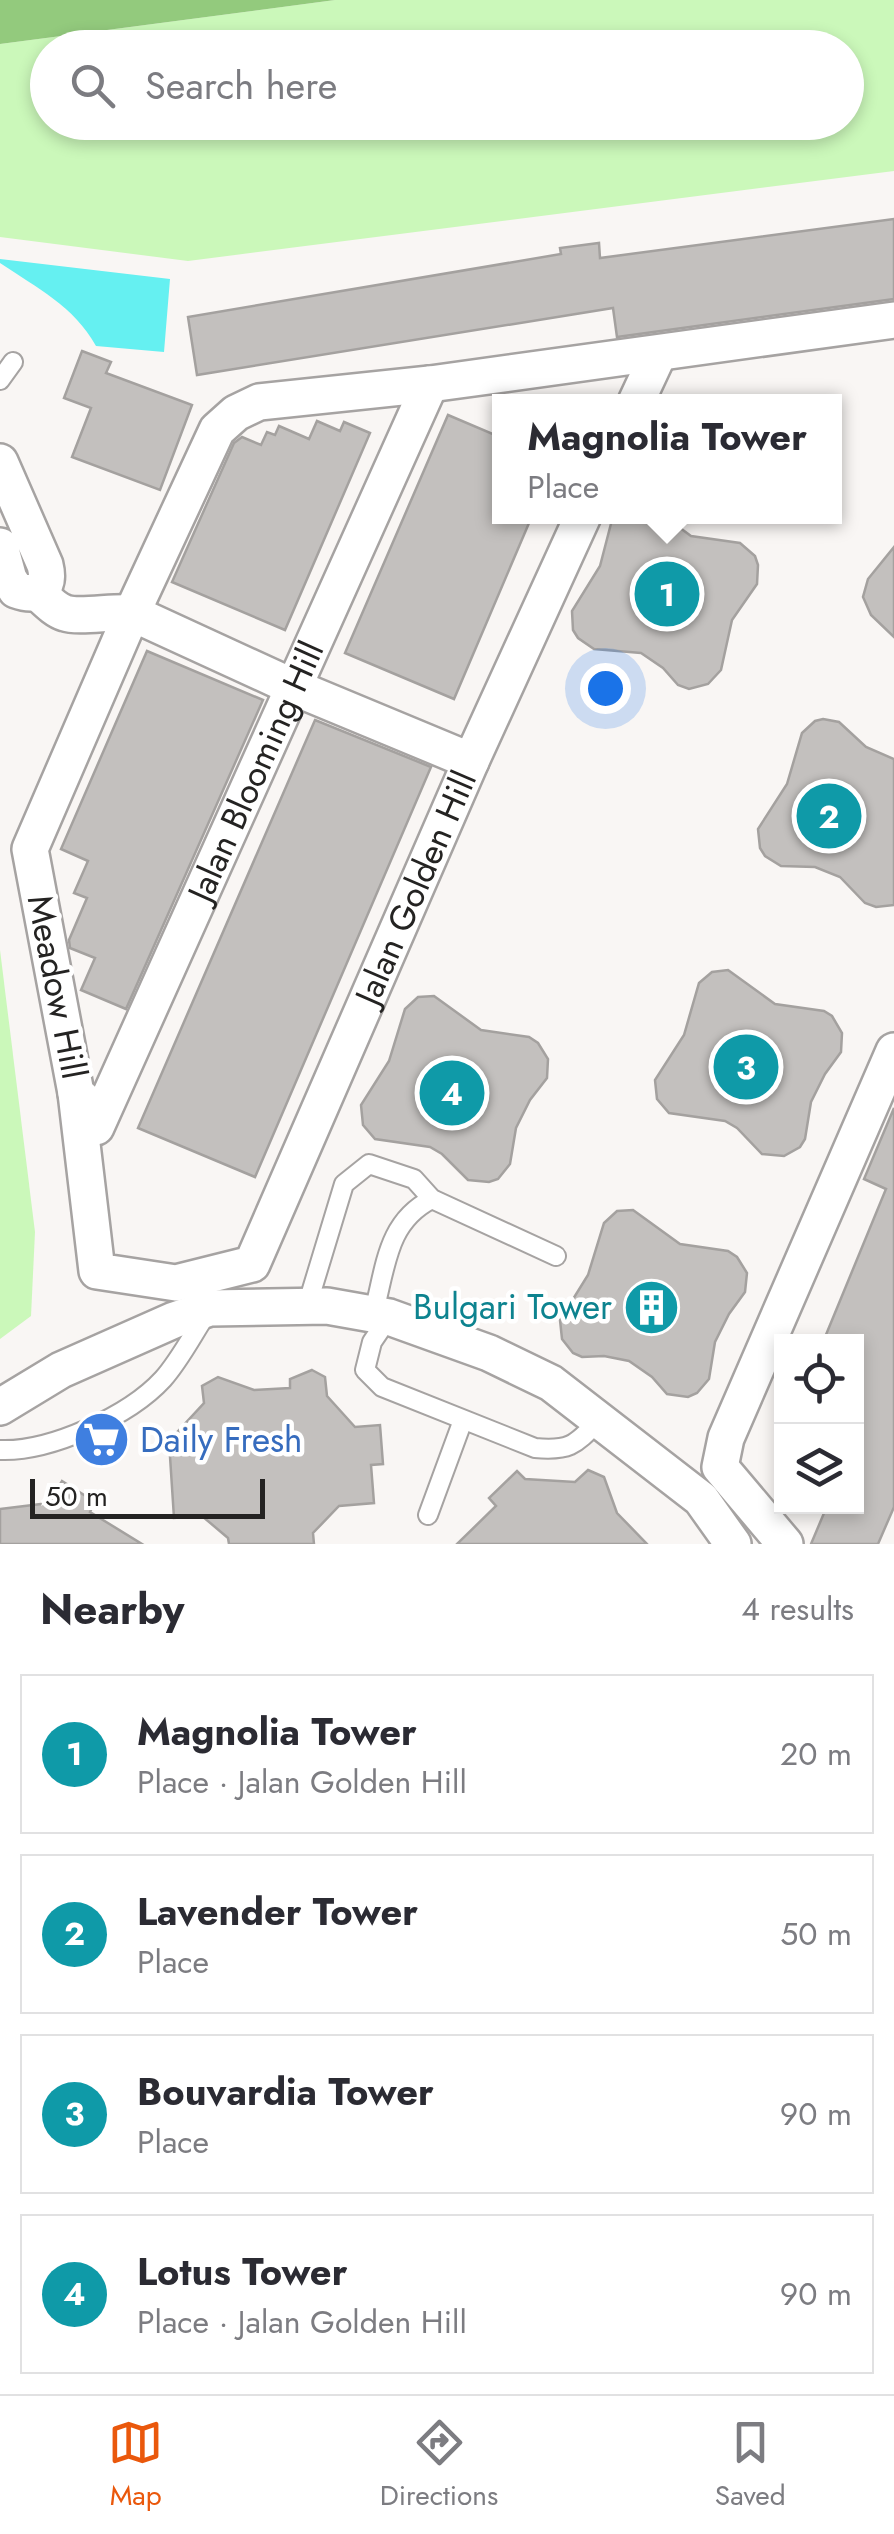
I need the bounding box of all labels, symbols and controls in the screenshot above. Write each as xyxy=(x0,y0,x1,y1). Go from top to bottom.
search box xyxy=(30,30,864,140)
icon: search xyxy=(65,58,120,113)
text: Search here xyxy=(145,58,337,113)
popup xyxy=(492,394,842,524)
text: Magnolia Tower xyxy=(527,409,807,464)
text: Place xyxy=(527,464,599,510)
pin: 1 xyxy=(634,556,700,632)
street label: Jalan Blooming Hill xyxy=(174,633,336,913)
your location xyxy=(580,663,631,714)
street label: Jalan Golden Hill xyxy=(341,763,489,1016)
pin: 2 xyxy=(796,778,862,854)
street label: Meadow Hill xyxy=(15,891,99,1083)
pin: 3 xyxy=(714,1030,778,1104)
pin: 4 xyxy=(420,1056,484,1130)
building icon: Bulgari Tower xyxy=(621,1277,681,1337)
place label: Bulgari Tower xyxy=(413,1282,612,1332)
map controls xyxy=(774,1334,864,1514)
button: locate xyxy=(774,1334,864,1424)
supermarket icon: Daily Fresh xyxy=(71,1410,131,1470)
place label: Daily Fresh xyxy=(140,1415,302,1465)
button: layers xyxy=(774,1424,864,1514)
scale bar xyxy=(30,1474,265,1518)
text: 50 m xyxy=(45,1476,108,1517)
text: Nearby xyxy=(40,1579,184,1640)
text: 4 results xyxy=(741,1586,854,1632)
text: Magnolia Tower xyxy=(137,1704,417,1759)
text: 1 xyxy=(66,1731,83,1777)
text: 20 m xyxy=(780,1731,852,1777)
text: Place · Jalan Golden Hill xyxy=(137,1759,467,1805)
text: Lavender Tower xyxy=(137,1884,418,1939)
text: 2 xyxy=(64,1911,85,1957)
text: 50 m xyxy=(780,1911,852,1957)
text: Place xyxy=(137,1939,209,1985)
text: Bouvardia Tower xyxy=(137,2064,434,2119)
text: 3 xyxy=(65,2091,84,2137)
text: 90 m xyxy=(780,2091,852,2137)
text: Place xyxy=(137,2119,209,2165)
text: Lotus Tower xyxy=(137,2244,347,2299)
text: 4 xyxy=(63,2271,86,2317)
text: 90 m xyxy=(780,2271,852,2317)
text: Place · Jalan Golden Hill xyxy=(137,2299,467,2345)
tab: Map xyxy=(108,2415,163,2516)
tab: Directions xyxy=(380,2415,498,2516)
tab: Saved xyxy=(715,2415,786,2516)

